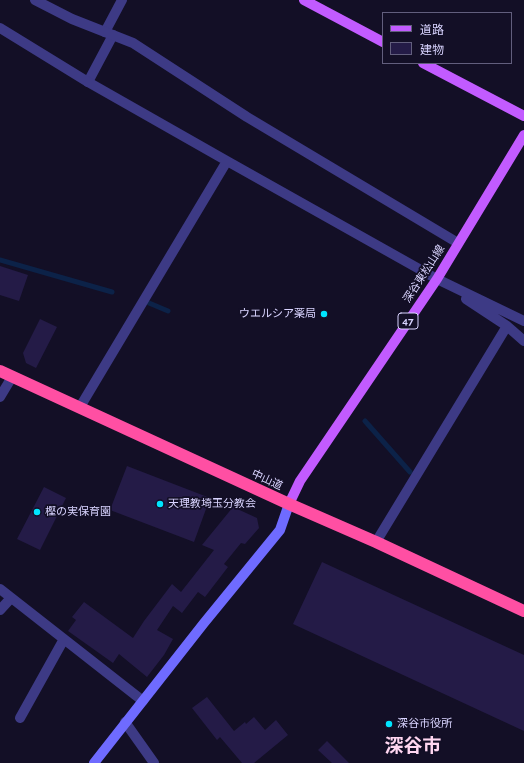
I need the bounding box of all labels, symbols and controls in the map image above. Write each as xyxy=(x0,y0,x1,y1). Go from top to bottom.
legend xyxy=(382,12,512,64)
text: 道路 xyxy=(420,23,444,37)
text: 建物 xyxy=(420,43,444,57)
street label: 深谷東松山線 xyxy=(400,243,448,305)
place label: ウエルシア薬局 xyxy=(239,307,316,321)
marker: ウエルシア薬局 xyxy=(319,309,329,319)
road number: 47 xyxy=(398,313,418,329)
street label: 中山道 xyxy=(249,467,285,493)
place label: 天理教埼玉分教会 xyxy=(168,497,256,511)
marker: 天理教埼玉分教会 xyxy=(155,499,165,509)
place label: 樫の実保育園 xyxy=(45,505,111,519)
marker: 樫の実保育園 xyxy=(32,507,42,517)
place label: 深谷市役所 xyxy=(397,717,452,731)
marker: 深谷市役所 xyxy=(384,719,394,729)
district label: 深谷市 xyxy=(385,735,441,757)

